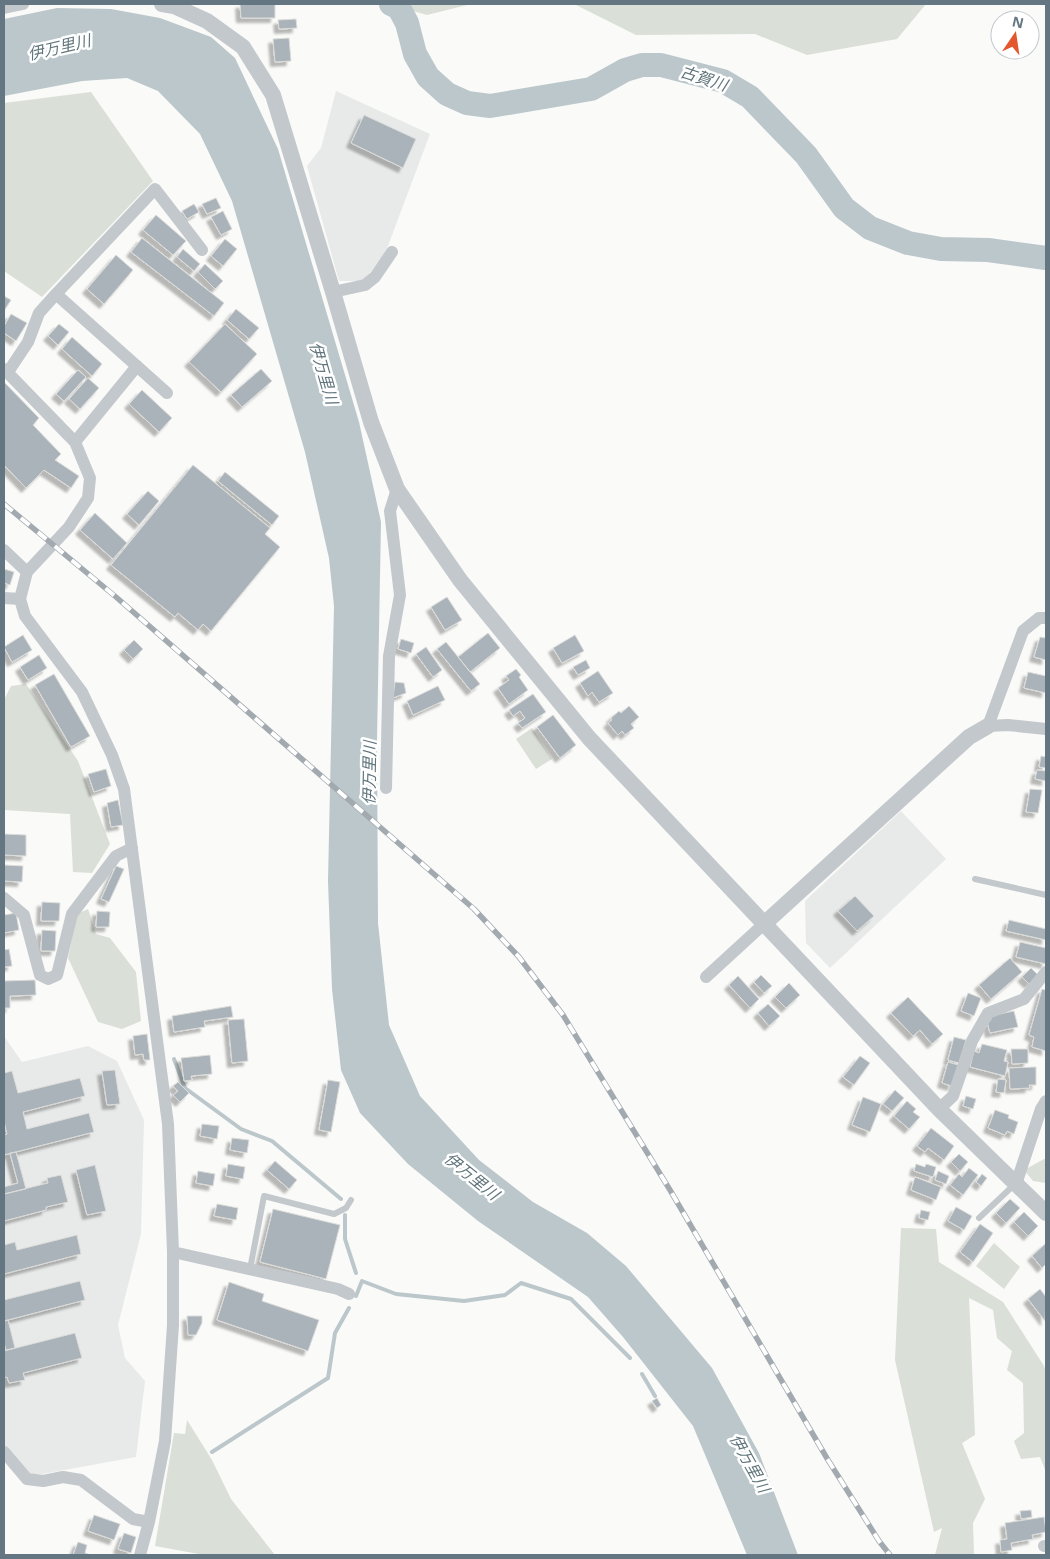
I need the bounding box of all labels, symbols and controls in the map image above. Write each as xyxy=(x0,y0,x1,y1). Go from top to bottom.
north arrow xyxy=(990,10,1040,60)
text: N xyxy=(1010,11,1026,32)
water label: 伊万里川 xyxy=(25,29,95,65)
water label: 古賀川 xyxy=(678,60,732,96)
water label: 伊万里川 xyxy=(305,339,344,409)
water label: 伊万里川 xyxy=(357,739,381,805)
water label: 伊万里川 xyxy=(440,1147,505,1206)
water label: 伊万里川 xyxy=(725,1430,776,1498)

